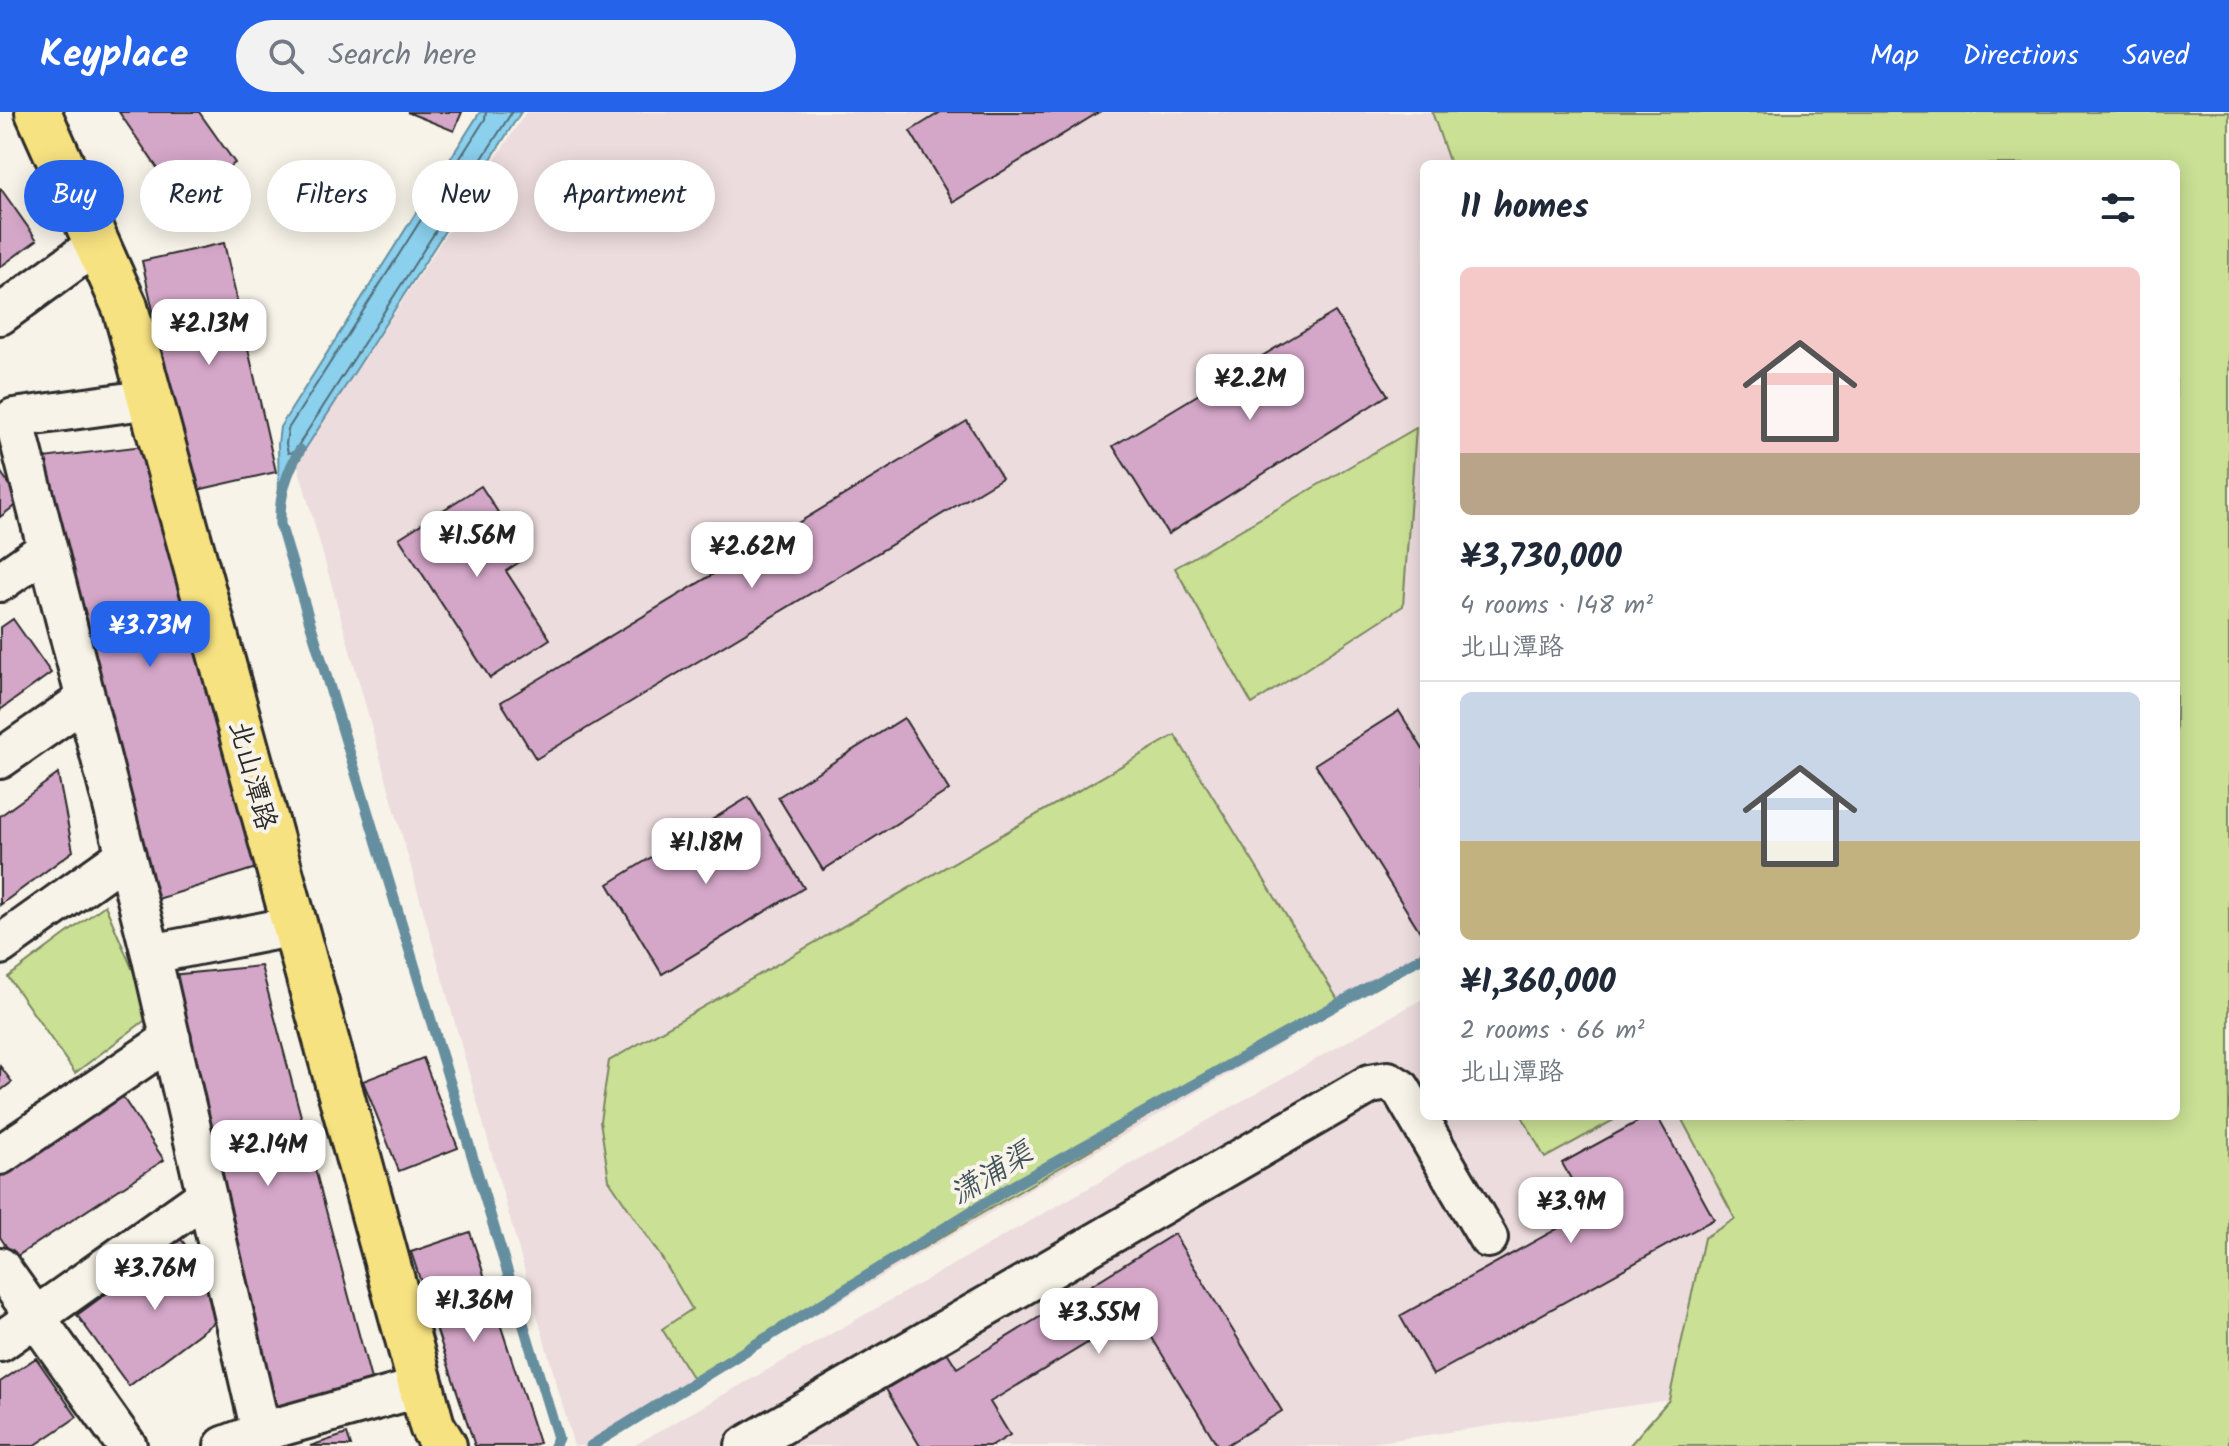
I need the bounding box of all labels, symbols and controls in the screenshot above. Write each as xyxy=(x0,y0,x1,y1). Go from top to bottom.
search box xyxy=(236,20,796,92)
text: Keyplace xyxy=(40,26,188,86)
text: Search here xyxy=(328,32,476,80)
icon: search xyxy=(264,34,308,78)
text: Map xyxy=(1870,34,1919,79)
text: Directions xyxy=(1963,34,2079,79)
text: Saved xyxy=(2123,34,2189,79)
chip: Buy xyxy=(24,160,124,232)
chip: Rent xyxy=(140,160,251,232)
chip: Filters xyxy=(267,160,396,232)
chip: New xyxy=(412,160,518,232)
chip: Apartment xyxy=(534,160,715,232)
text: 11 homes xyxy=(1460,181,1589,235)
icon: filters xyxy=(2096,186,2140,230)
pin: ¥2.13M xyxy=(144,299,274,367)
text: ¥2.13M xyxy=(169,304,249,346)
icon: home xyxy=(1728,319,1872,463)
pin: ¥2.2M xyxy=(1194,354,1306,422)
text: ¥2.2M xyxy=(1214,359,1286,401)
pin: ¥1.56M xyxy=(412,511,542,579)
text: ¥1.56M xyxy=(439,516,515,558)
pin: ¥2.62M xyxy=(687,522,817,590)
text: ¥2.62M xyxy=(709,527,795,569)
text: ¥3,730,000 xyxy=(1460,531,1622,585)
text: 4 rooms · 148 m² xyxy=(1460,585,1653,627)
pin: ¥3.73M xyxy=(85,601,215,669)
text: ¥3.73M xyxy=(109,606,191,648)
text: 北山潭路 xyxy=(1460,627,1564,669)
street label: 北山潭路 xyxy=(215,716,288,836)
icon: home xyxy=(1728,744,1872,888)
pin: ¥1.18M xyxy=(641,818,771,886)
text: ¥1.18M xyxy=(670,823,742,865)
text: ¥1,360,000 xyxy=(1460,956,1616,1010)
text: 2 rooms · 66 m² xyxy=(1460,1010,1645,1052)
text: 北山潭路 xyxy=(1460,1052,1564,1094)
pin: ¥2.14M xyxy=(203,1120,333,1188)
text: ¥2.14M xyxy=(229,1125,308,1167)
water label: 潇浦渠 xyxy=(941,1129,1046,1218)
pin: ¥3.9M xyxy=(1515,1177,1627,1245)
text: ¥3.9M xyxy=(1536,1182,1606,1224)
pin: ¥3.76M xyxy=(90,1244,220,1312)
text: ¥3.76M xyxy=(114,1249,196,1291)
pin: ¥1.36M xyxy=(409,1276,539,1344)
text: ¥1.36M xyxy=(435,1281,513,1323)
pin: ¥3.55M xyxy=(1034,1288,1164,1356)
text: ¥3.55M xyxy=(1058,1293,1140,1335)

